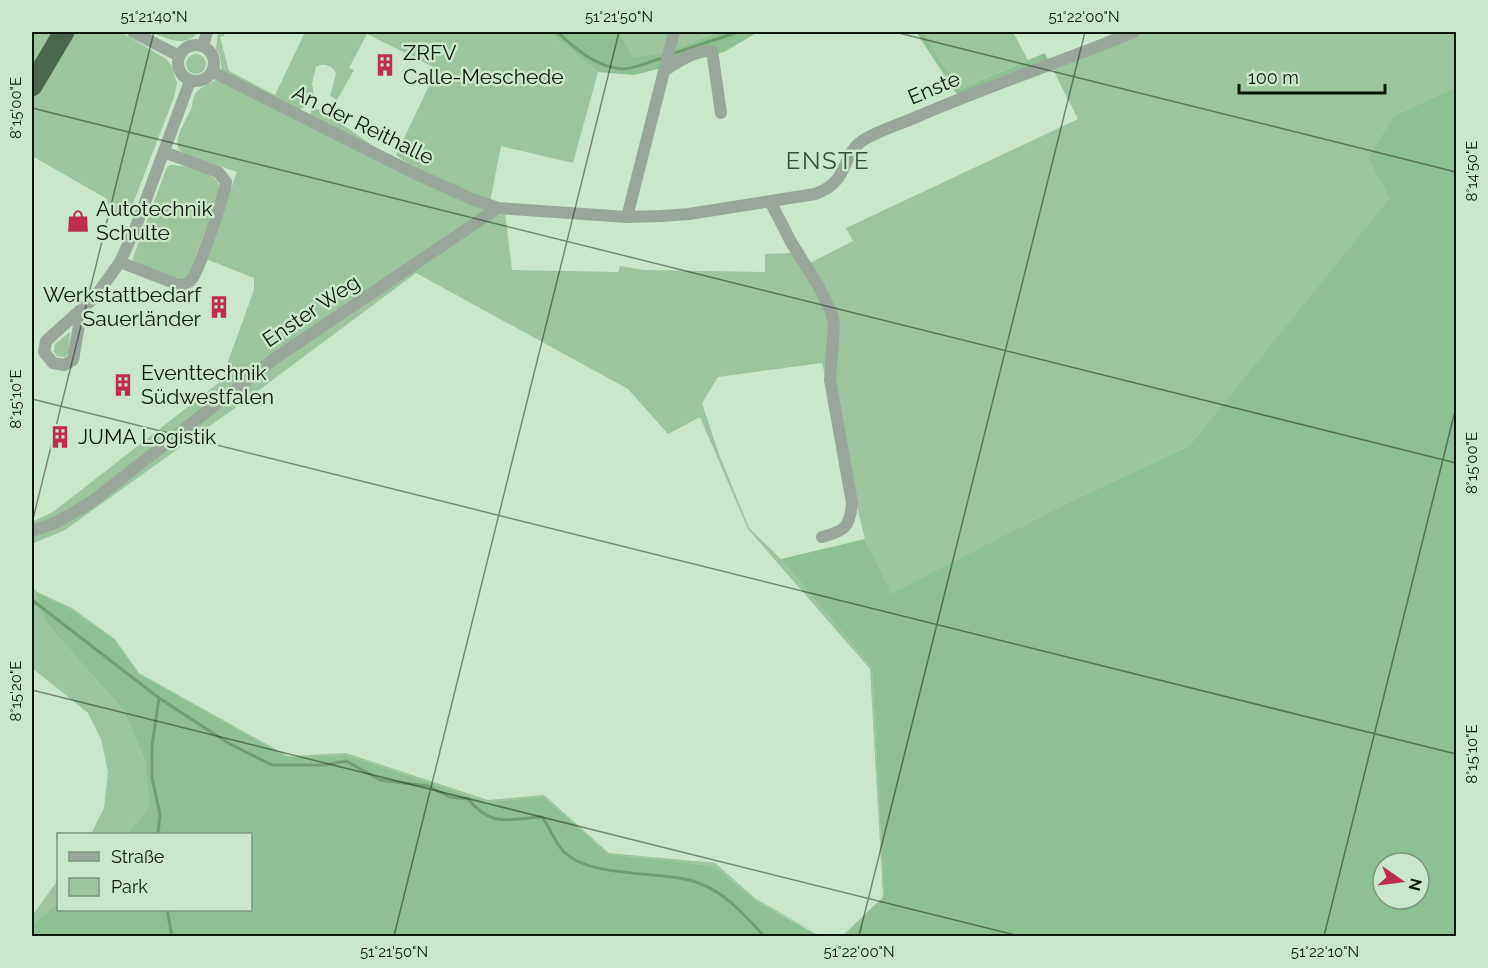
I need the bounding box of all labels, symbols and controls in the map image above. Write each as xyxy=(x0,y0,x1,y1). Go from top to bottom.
text: 51°21'40"N xyxy=(120,8,188,26)
text: 51°21'50"N xyxy=(585,8,653,26)
text: 51°22'00"N xyxy=(1049,8,1119,26)
place label: ZRFV Calle-Meschede xyxy=(403,40,564,89)
building icon: ZRFV Calle-Meschede xyxy=(372,52,398,78)
scale bar xyxy=(1239,57,1384,95)
street label: Enste xyxy=(904,65,964,110)
text: 100 m xyxy=(1248,67,1299,88)
text: 8°15'00"E xyxy=(7,77,25,139)
street label: An der Reithalle xyxy=(288,80,438,170)
text: 8°14'50"E xyxy=(1463,141,1481,201)
district label: ENSTE xyxy=(786,146,870,175)
place label: Autotechnik Schulte xyxy=(96,196,213,245)
shop icon: Autotechnik Schulte xyxy=(65,208,91,234)
street label: Enster Weg xyxy=(257,269,364,352)
place label: Werkstattbedarf Sauerländer xyxy=(43,282,202,331)
building icon: Werkstattbedarf Sauerländer xyxy=(206,294,232,320)
place label: Eventtechnik Südwestfalen xyxy=(141,360,274,409)
text: 8°15'10"E xyxy=(7,369,25,429)
building icon: Eventtechnik Südwestfalen xyxy=(110,372,136,398)
building icon: JUMA Logistik xyxy=(47,424,73,450)
place label: JUMA Logistik xyxy=(78,424,216,449)
text: 8°15'00"E xyxy=(1463,432,1481,494)
text: 8°15'20"E xyxy=(7,661,25,721)
text: 8°15'10"E xyxy=(1463,724,1481,784)
legend xyxy=(57,833,252,911)
text: Straße xyxy=(111,846,165,867)
north arrow xyxy=(1371,851,1431,911)
text: Park xyxy=(111,876,148,897)
text: N xyxy=(1404,876,1426,893)
text: 51°21'50"N xyxy=(360,943,428,961)
text: 51°22'00"N xyxy=(824,943,894,961)
text: 51°22'10"N xyxy=(1291,943,1359,961)

